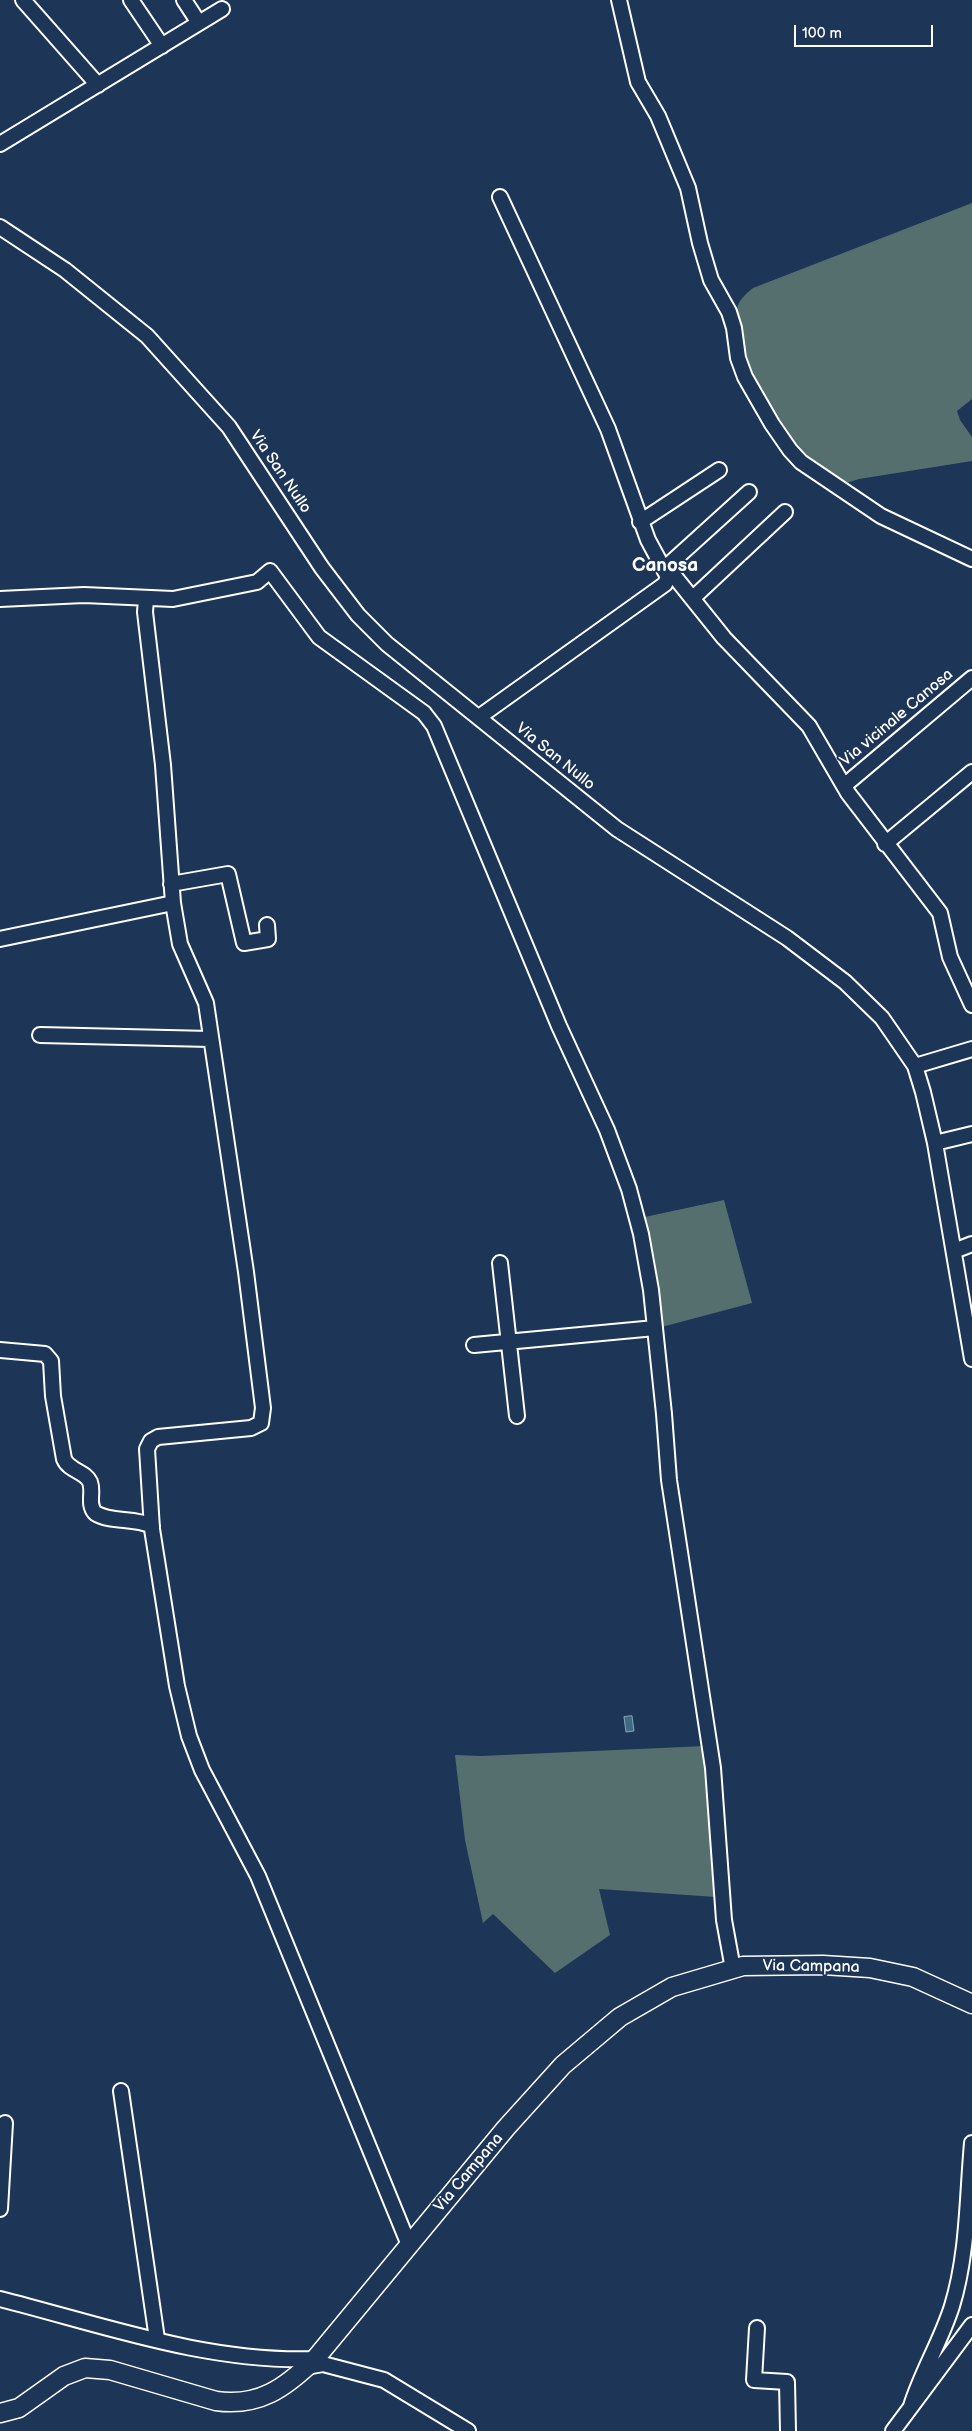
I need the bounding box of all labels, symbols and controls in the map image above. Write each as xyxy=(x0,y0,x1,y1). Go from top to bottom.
scale bar xyxy=(797,15,936,47)
text: 100 m xyxy=(802,24,842,43)
street label: Via San Nullo xyxy=(245,427,315,517)
district label: Canosa xyxy=(632,555,698,577)
street label: Via vicinale Canosa xyxy=(837,665,957,771)
street label: Via San Nullo xyxy=(512,719,598,795)
street label: Via Campana xyxy=(762,1957,860,1977)
street label: Via Campana xyxy=(430,2130,508,2216)

